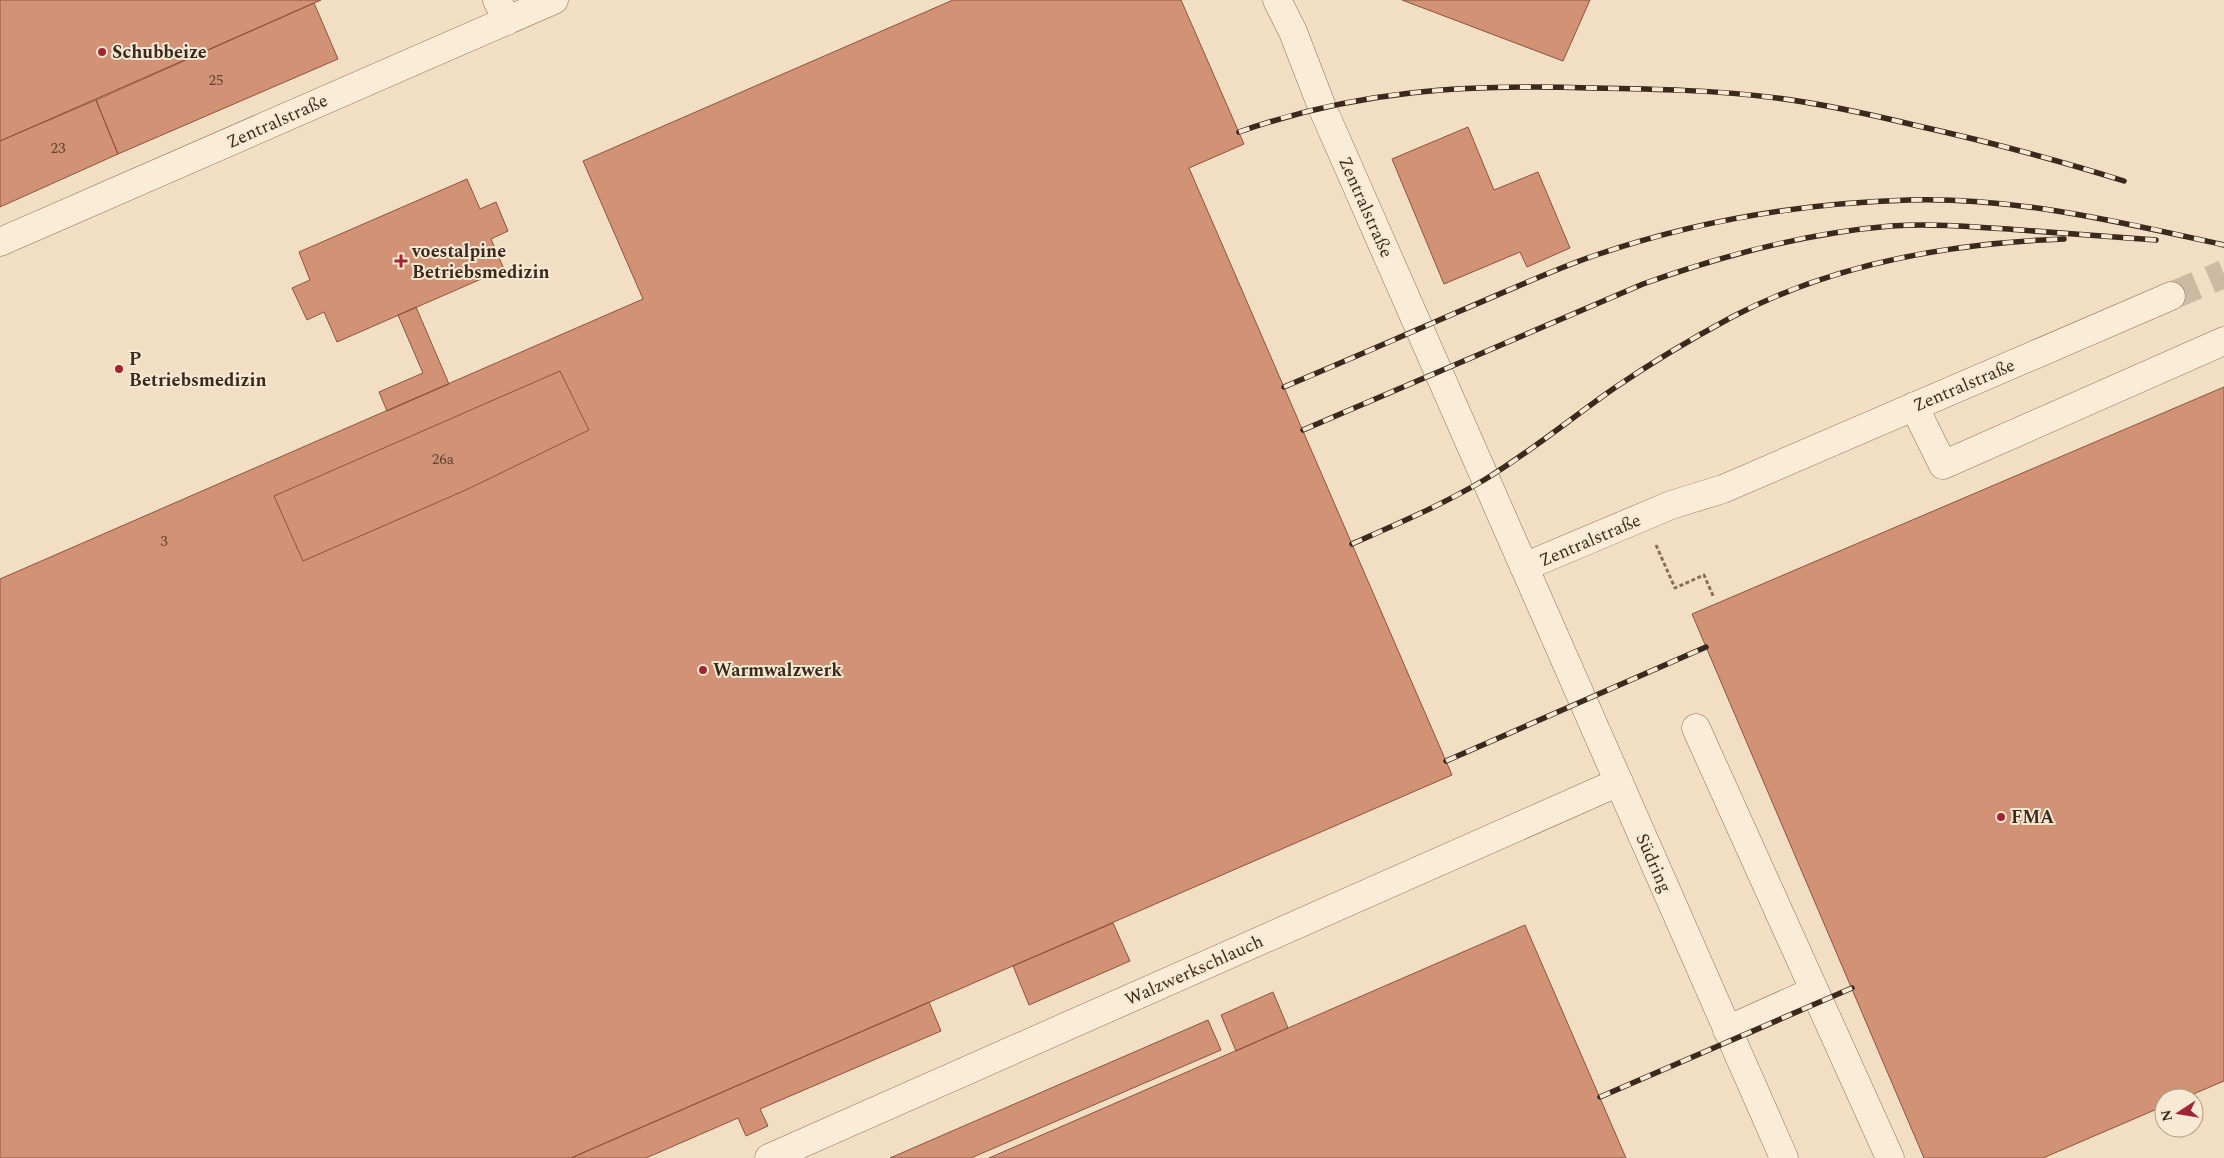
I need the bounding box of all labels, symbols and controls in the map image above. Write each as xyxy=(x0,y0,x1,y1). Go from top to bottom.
place label: Schubbeize xyxy=(112,39,207,66)
marker: Schubbeize xyxy=(96,46,108,58)
house number: 25 xyxy=(208,69,224,92)
street label: Zentralstraße xyxy=(222,87,332,156)
house number: 23 xyxy=(50,137,66,160)
street label: Zentralstraße xyxy=(1331,152,1400,262)
place label: voestalpine Betriebsmedizin xyxy=(411,238,550,286)
marker: voestalpine Betriebsmedizin xyxy=(394,254,408,268)
place label: P Betriebsmedizin xyxy=(129,346,267,394)
street label: Zentralstraße xyxy=(1909,352,2019,419)
marker: P Betriebsmedizin xyxy=(113,363,125,375)
house number: 26a xyxy=(432,448,455,471)
street label: Zentralstraße xyxy=(1535,507,1645,574)
house number: 3 xyxy=(160,530,168,553)
place label: Warmwalzwerk xyxy=(713,657,842,684)
marker: Warmwalzwerk xyxy=(697,664,709,676)
place label: FMA xyxy=(2011,804,2054,831)
marker: FMA xyxy=(1995,811,2007,823)
street label: Südring xyxy=(1628,829,1679,897)
street label: Walzwerkschlauch xyxy=(1121,928,1268,1013)
north arrow xyxy=(2154,1088,2204,1138)
text: N xyxy=(2155,1108,2178,1123)

